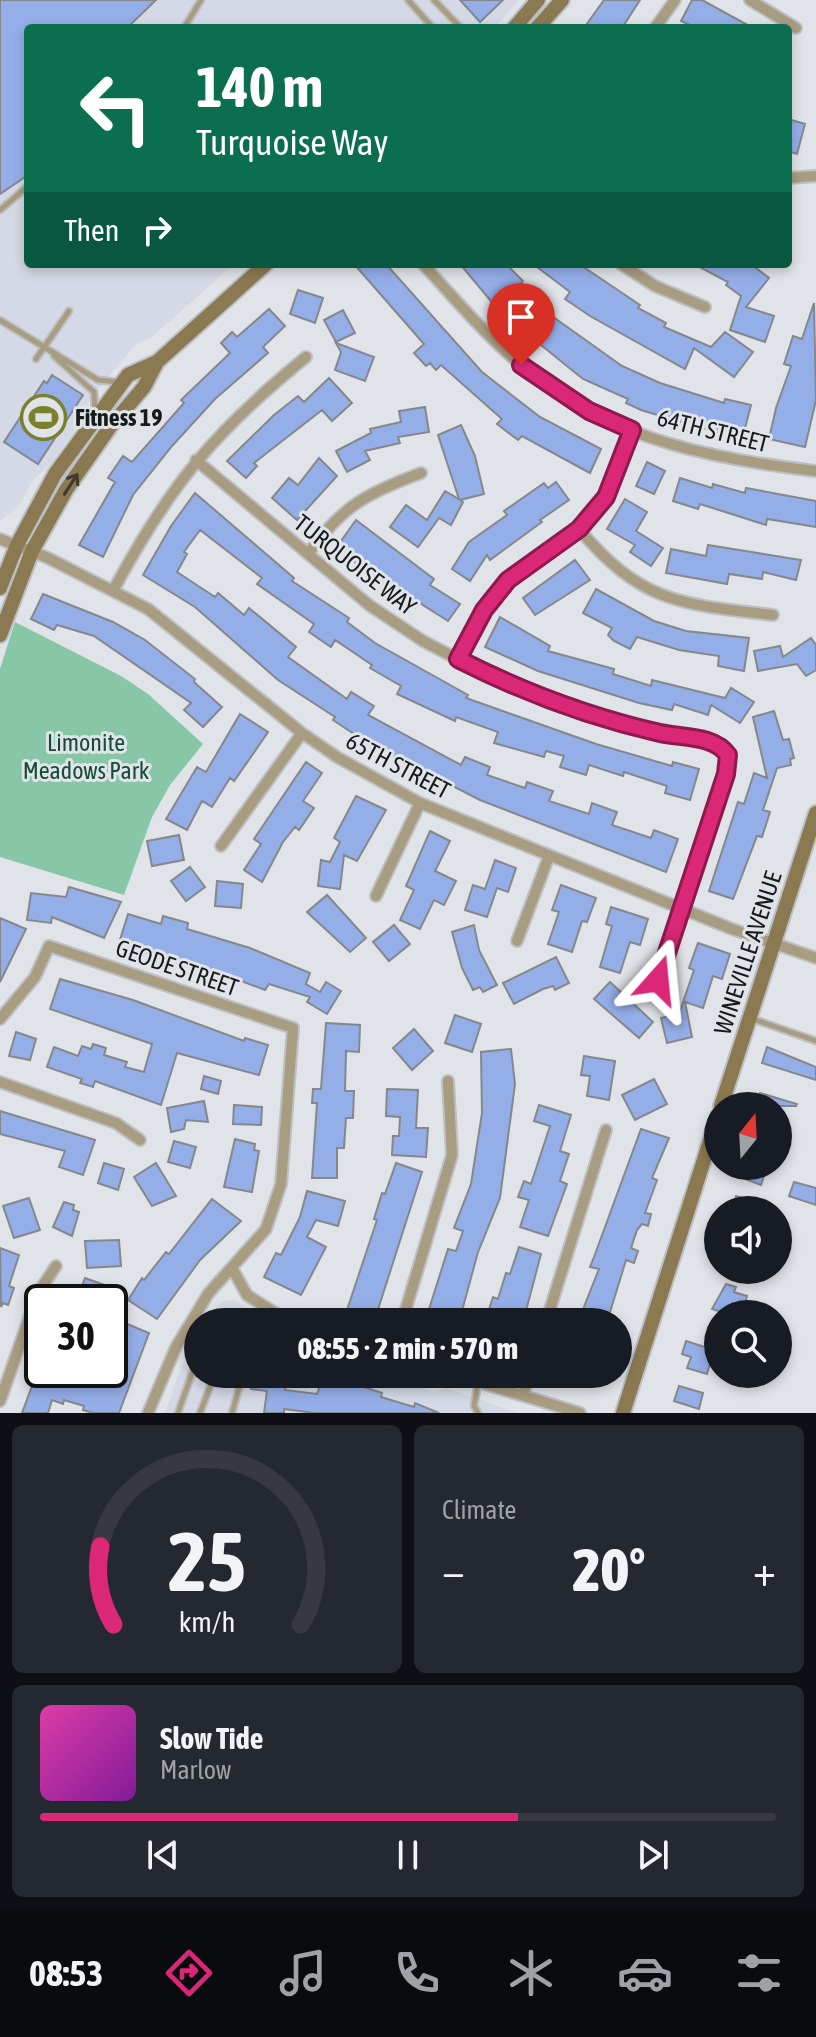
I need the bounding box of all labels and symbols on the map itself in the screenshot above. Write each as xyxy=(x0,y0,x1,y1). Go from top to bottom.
pin xyxy=(487,283,555,365)
sports icon: Fitness 19 xyxy=(20,394,68,442)
place label: Fitness 19 xyxy=(75,404,162,431)
street label: 64TH STREET xyxy=(655,404,772,458)
one-way arrow xyxy=(63,473,79,495)
street label: TURQUOISE WAY xyxy=(289,509,422,621)
street label: 65TH STREET xyxy=(342,727,455,804)
park label: Limonite Meadows Park xyxy=(23,729,150,784)
street label: WINEVILLE AVENUE xyxy=(708,868,787,1038)
street label: GEODE STREET xyxy=(112,934,242,1001)
position arrow xyxy=(616,938,700,1022)
north arrow xyxy=(704,1092,792,1180)
speed limit sign: 30 xyxy=(24,1284,128,1388)

